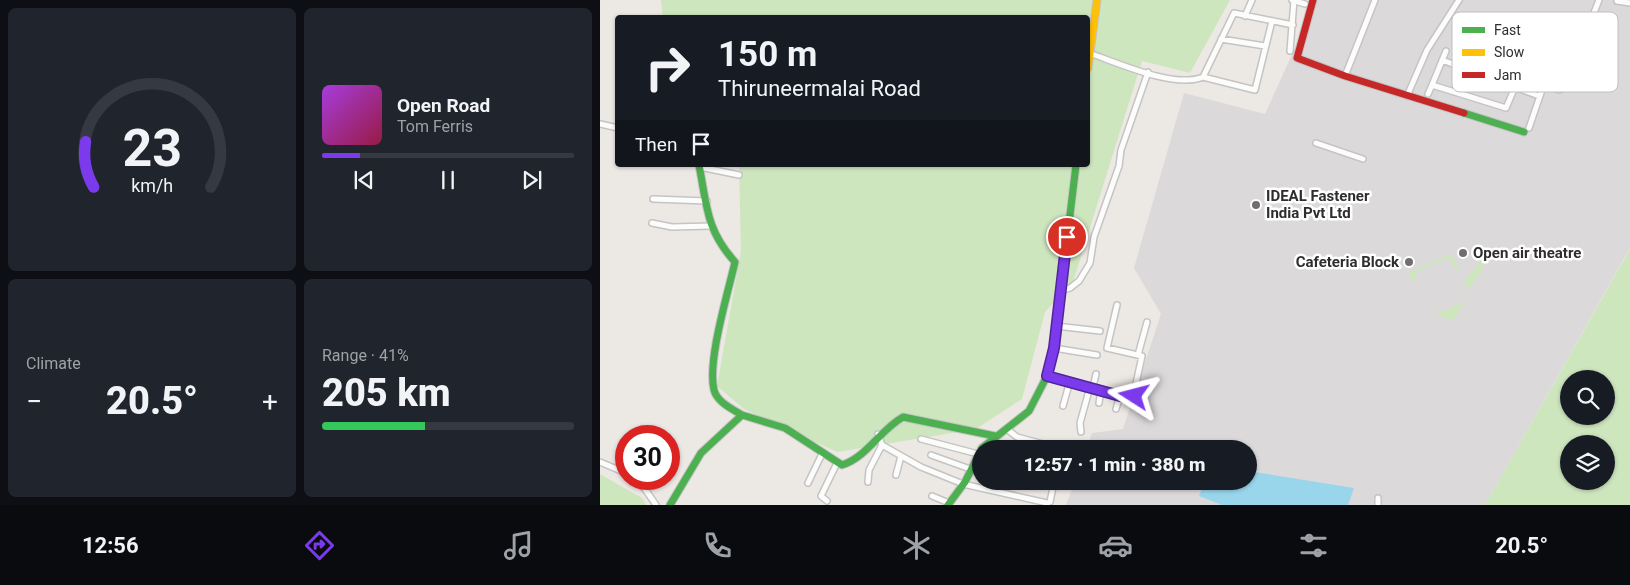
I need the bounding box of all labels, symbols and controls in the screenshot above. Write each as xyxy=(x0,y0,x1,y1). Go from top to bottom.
legend xyxy=(1452,12,1618,92)
text: Fast xyxy=(1494,22,1521,38)
text: 150 m xyxy=(718,34,817,75)
icon: right xyxy=(635,35,700,100)
text: Slow xyxy=(1494,44,1525,60)
text: Jam xyxy=(1494,67,1522,83)
text: Thiruneermalai Road xyxy=(718,76,921,101)
text: Open Road xyxy=(397,94,490,117)
text: Tom Ferris xyxy=(397,117,473,136)
text: 23 xyxy=(122,118,182,179)
icon: arrive xyxy=(687,130,715,158)
text: Then xyxy=(635,133,677,156)
icon: previous xyxy=(350,166,378,194)
icon: pause xyxy=(434,166,462,194)
icon: next xyxy=(518,166,546,194)
text: km/h xyxy=(131,175,173,196)
place label: IDEAL Fastener India Pvt Ltd xyxy=(1266,187,1370,222)
marker: IDEAL Fastener India Pvt Ltd xyxy=(1250,199,1262,211)
pin xyxy=(1046,216,1088,258)
icon: arrive xyxy=(1053,223,1081,251)
place label: Open air theatre xyxy=(1473,244,1581,262)
marker: Open air theatre xyxy=(1457,247,1469,259)
place label: Cafeteria Block xyxy=(1296,253,1400,271)
marker: Cafeteria Block xyxy=(1403,256,1415,268)
text: Range · 41% xyxy=(322,346,409,365)
text: Climate xyxy=(26,354,81,373)
position arrow xyxy=(1107,369,1159,421)
map controls xyxy=(1560,370,1615,490)
button: search xyxy=(1560,370,1615,425)
text: 205 km xyxy=(322,371,451,415)
text: 20.5° xyxy=(106,379,198,423)
text: − xyxy=(26,385,42,418)
text: + xyxy=(262,385,278,418)
speed limit sign: 30 xyxy=(615,425,680,490)
button: layers xyxy=(1560,435,1615,490)
text: 12:57 · 1 min · 380 m xyxy=(1023,453,1206,476)
icon: directions xyxy=(302,528,337,563)
icon: music xyxy=(501,528,536,563)
icon: phone xyxy=(700,528,735,563)
icon: climate xyxy=(899,528,934,563)
icon: car xyxy=(1098,528,1133,563)
icon: filters xyxy=(1296,528,1331,563)
text: 12:56 xyxy=(82,533,139,558)
text: 20.5° xyxy=(1495,533,1548,558)

